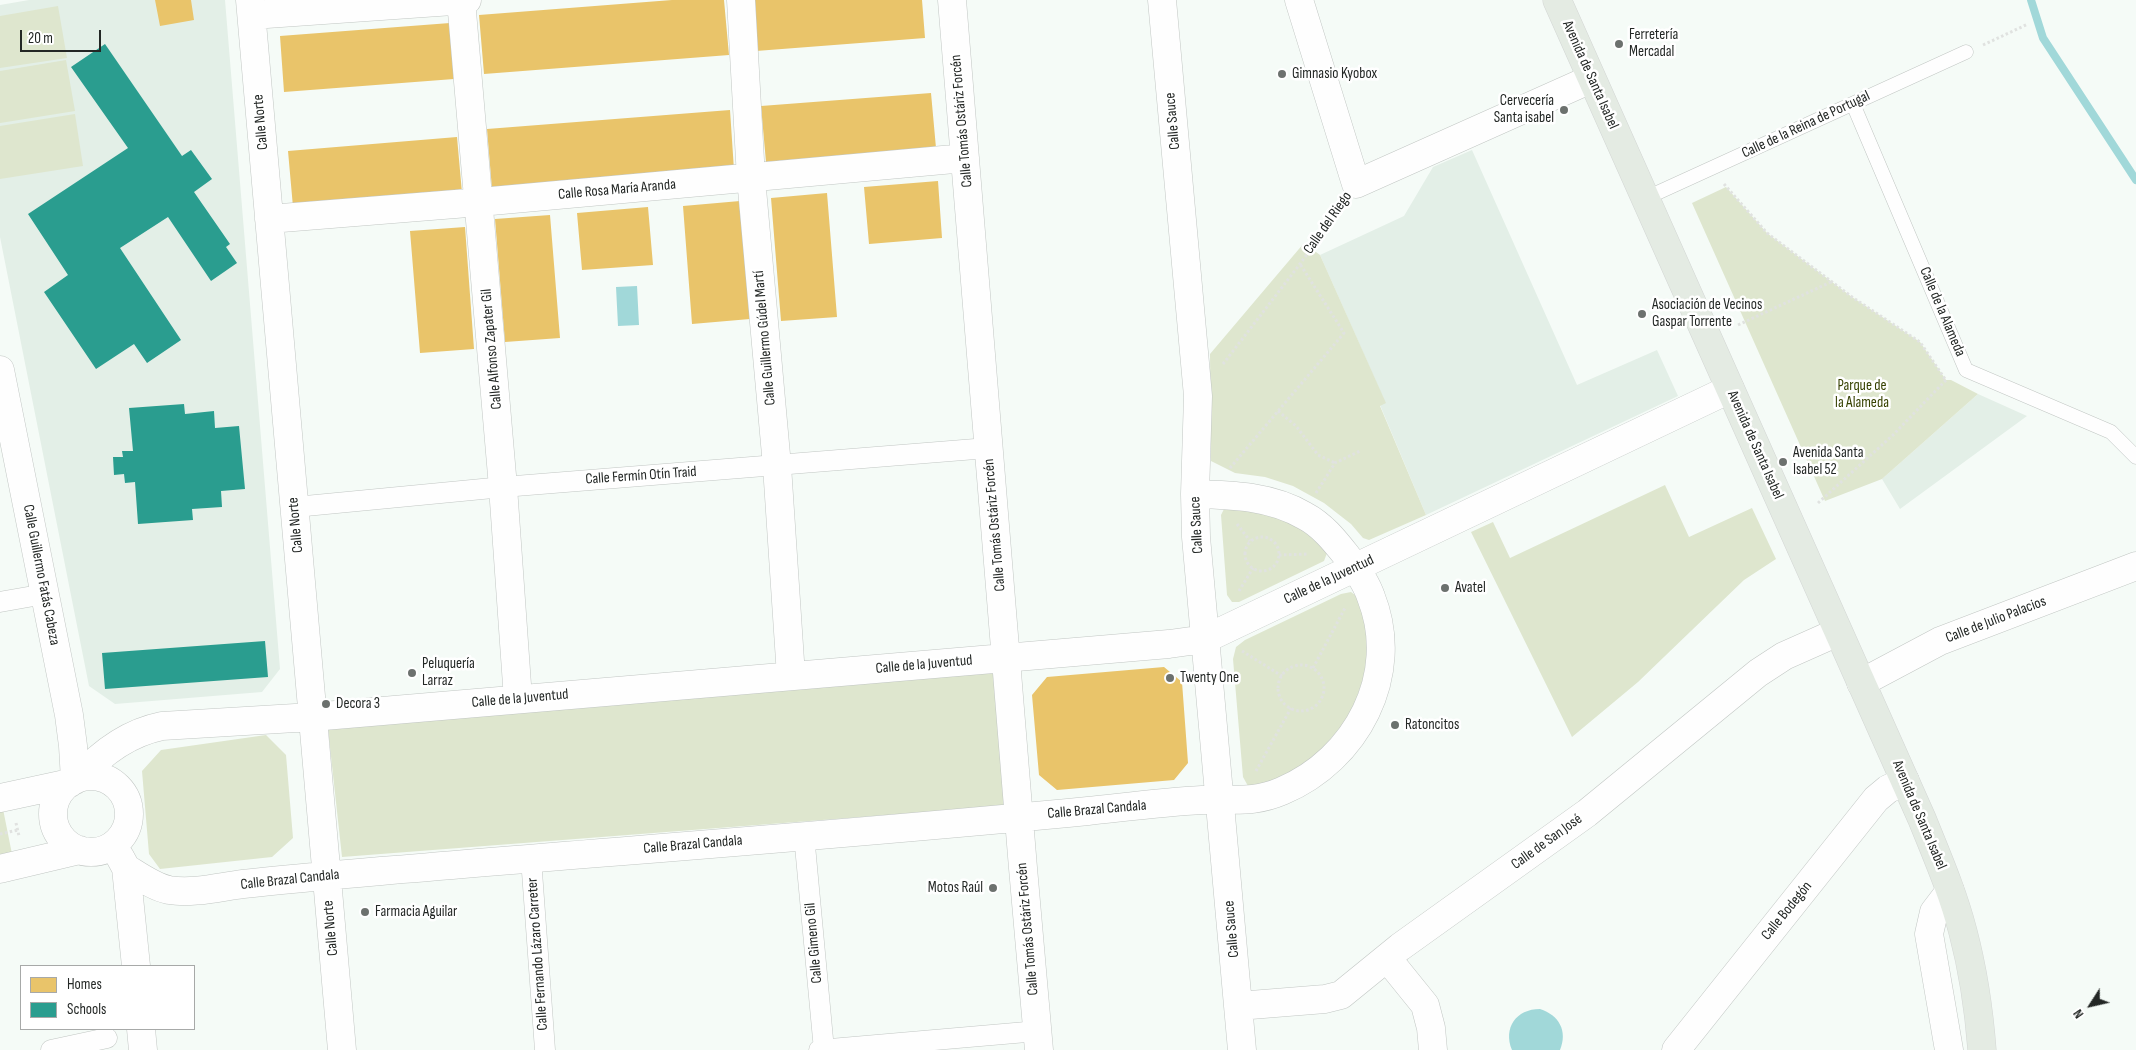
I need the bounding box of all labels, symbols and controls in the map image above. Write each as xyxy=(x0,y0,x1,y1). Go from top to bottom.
street label: Avenida de Santa Isabel xyxy=(1558,18,1622,132)
scale bar xyxy=(22,20,104,52)
place label: Ferretería Mercadal xyxy=(1629,26,1678,61)
text: 20 m xyxy=(28,29,53,48)
marker: Ferretería Mercadal xyxy=(1613,38,1625,50)
street label: Calle Tomás Ostáriz Forcén xyxy=(947,54,977,188)
place label: Gimnasio Kyobox xyxy=(1292,65,1377,83)
marker: Gimnasio Kyobox xyxy=(1276,68,1288,80)
street label: Calle de la Reina de Portugal xyxy=(1739,87,1873,163)
street label: Calle Sauce xyxy=(1162,92,1184,150)
place label: Cervecería Santa isabel xyxy=(1494,92,1554,127)
street label: Calle Norte xyxy=(250,94,272,150)
marker: Cervecería Santa isabel xyxy=(1558,104,1570,116)
street label: Calle Rosa María Aranda xyxy=(557,176,677,204)
street label: Calle del Riego xyxy=(1300,188,1356,258)
street label: Calle de la Alameda xyxy=(1915,265,1969,359)
street label: Calle Guillermo Gúdel Martí xyxy=(750,270,780,406)
street label: Calle Alfonso Zapater Gil xyxy=(478,288,506,410)
place label: Asociación de Vecinos Gaspar Torrente xyxy=(1652,296,1762,331)
marker: Asociación de Vecinos Gaspar Torrente xyxy=(1636,308,1648,320)
park label: Parque de la Alameda xyxy=(1835,377,1889,412)
street label: Avenida de Santa Isabel xyxy=(1723,388,1787,502)
place label: Avenida Santa Isabel 52 xyxy=(1793,444,1864,479)
marker: Avenida Santa Isabel 52 xyxy=(1777,456,1789,468)
street label: Calle Tomás Ostáriz Forcén xyxy=(980,458,1010,592)
street label: Calle Fermín Otín Traid xyxy=(585,463,697,489)
street label: Calle Sauce xyxy=(1187,496,1207,554)
street label: Calle Norte xyxy=(285,497,307,553)
street label: Calle Guillermo Fatás Cabeza xyxy=(19,503,63,647)
street label: Calle de la Juventud xyxy=(1281,551,1377,609)
place label: Avatel xyxy=(1455,579,1486,597)
marker: Avatel xyxy=(1439,582,1451,594)
street label: Calle de Julio Palacios xyxy=(1943,593,2049,647)
street label: Calle de la Juventud xyxy=(875,652,973,678)
place label: Peluquería Larraz xyxy=(422,655,475,690)
marker: Peluquería Larraz xyxy=(406,667,418,679)
place label: Twenty One xyxy=(1180,669,1239,687)
marker: Twenty One xyxy=(1164,672,1176,684)
street label: Calle de la Juventud xyxy=(471,686,569,712)
place label: Decora 3 xyxy=(336,695,380,713)
marker: Decora 3 xyxy=(320,698,332,710)
place label: Ratoncitos xyxy=(1405,716,1459,734)
marker: Ratoncitos xyxy=(1389,719,1401,731)
street label: Avenida de Santa Isabel xyxy=(1888,758,1950,872)
street label: Calle Brazal Candala xyxy=(1047,797,1147,823)
street label: Calle de San José xyxy=(1508,810,1586,874)
street label: Calle Brazal Candala xyxy=(643,832,743,858)
street label: Calle Tomás Ostáriz Forcén xyxy=(1013,862,1043,996)
street label: Calle Brazal Candala xyxy=(240,866,340,894)
street label: Calle Fernando Lázaro Carreter xyxy=(524,877,552,1031)
street label: Calle Bodegón xyxy=(1758,878,1816,944)
place label: Motos Raúl xyxy=(928,879,983,897)
marker: Motos Raúl xyxy=(987,882,999,894)
street label: Calle Norte xyxy=(320,900,342,956)
street label: Calle Sauce xyxy=(1221,900,1243,958)
street label: Calle Gimeno Gil xyxy=(802,902,826,984)
place label: Farmacia Aguilar xyxy=(375,903,457,921)
marker: Farmacia Aguilar xyxy=(359,906,371,918)
legend xyxy=(20,965,195,1030)
text: Homes xyxy=(67,975,102,994)
north arrow xyxy=(2066,980,2116,1030)
text: Schools xyxy=(67,1000,106,1019)
text: N xyxy=(2069,1006,2087,1022)

